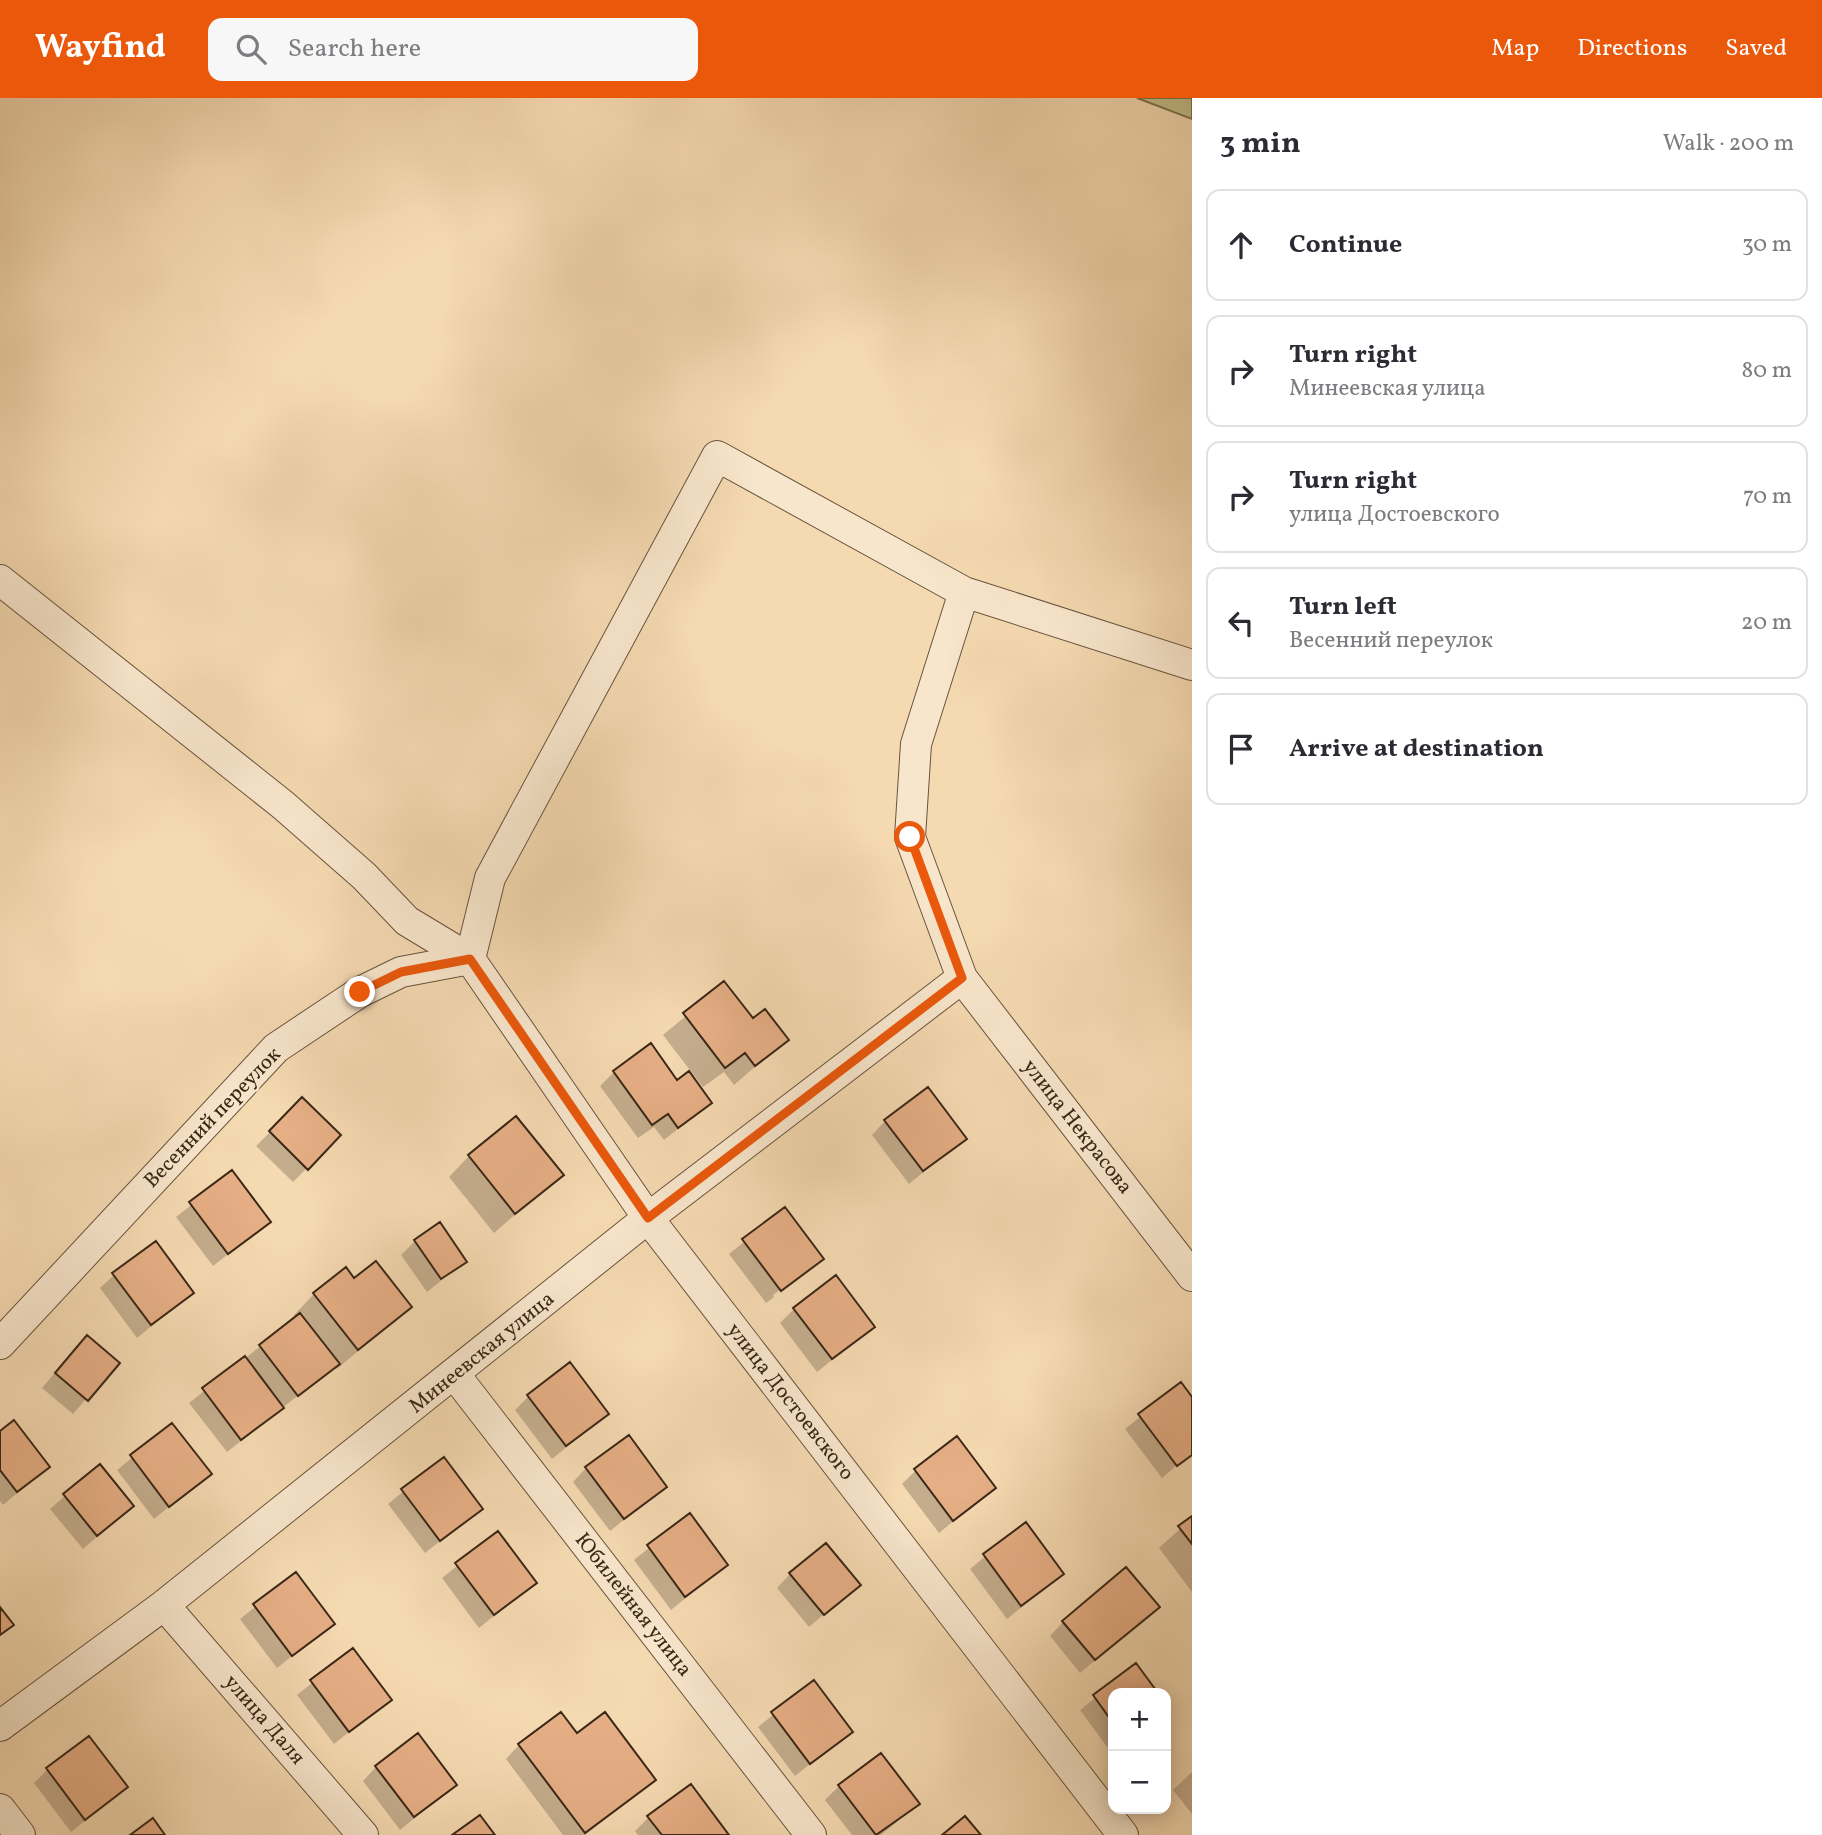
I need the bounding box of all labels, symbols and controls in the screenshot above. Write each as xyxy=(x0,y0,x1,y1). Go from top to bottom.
search box xyxy=(208,18,698,81)
text: Wayfind xyxy=(35,26,166,72)
icon: search xyxy=(232,30,270,68)
text: Search here xyxy=(288,31,421,67)
text: Map xyxy=(1491,32,1539,66)
text: Directions xyxy=(1577,32,1687,66)
text: Saved xyxy=(1725,32,1787,66)
text: 3 min xyxy=(1220,123,1301,165)
text: Walk · 200 m xyxy=(1663,128,1794,160)
icon: ahead xyxy=(1222,226,1260,264)
text: Continue xyxy=(1289,227,1402,263)
text: 30 m xyxy=(1742,229,1792,261)
text: Turn right xyxy=(1289,337,1417,373)
icon: right xyxy=(1222,352,1260,390)
text: 80 m xyxy=(1742,355,1792,387)
text: Минеевская улица xyxy=(1289,373,1486,405)
text: Turn right xyxy=(1289,463,1417,499)
icon: right xyxy=(1222,478,1260,516)
text: 70 m xyxy=(1743,481,1792,513)
text: улица Достоевского xyxy=(1289,499,1500,531)
text: Turn left xyxy=(1289,589,1397,625)
icon: left xyxy=(1222,604,1260,642)
text: 20 m xyxy=(1741,607,1792,639)
text: Весенний переулок xyxy=(1289,625,1493,657)
icon: arrive xyxy=(1222,730,1260,768)
text: Arrive at destination xyxy=(1289,731,1544,767)
route start xyxy=(894,821,925,852)
route end xyxy=(344,976,375,1007)
street label: Весенний переулок xyxy=(138,1041,288,1195)
street label: улица Некрасова xyxy=(1015,1054,1139,1200)
street label: Минеевская улица xyxy=(403,1285,561,1421)
street label: улица Достоевского xyxy=(719,1317,861,1487)
street label: Юбилейная улица xyxy=(568,1527,698,1683)
street label: улица Даля xyxy=(217,1669,311,1771)
map controls xyxy=(1108,1688,1171,1814)
button: + xyxy=(1108,1688,1171,1751)
button: − xyxy=(1108,1751,1171,1814)

